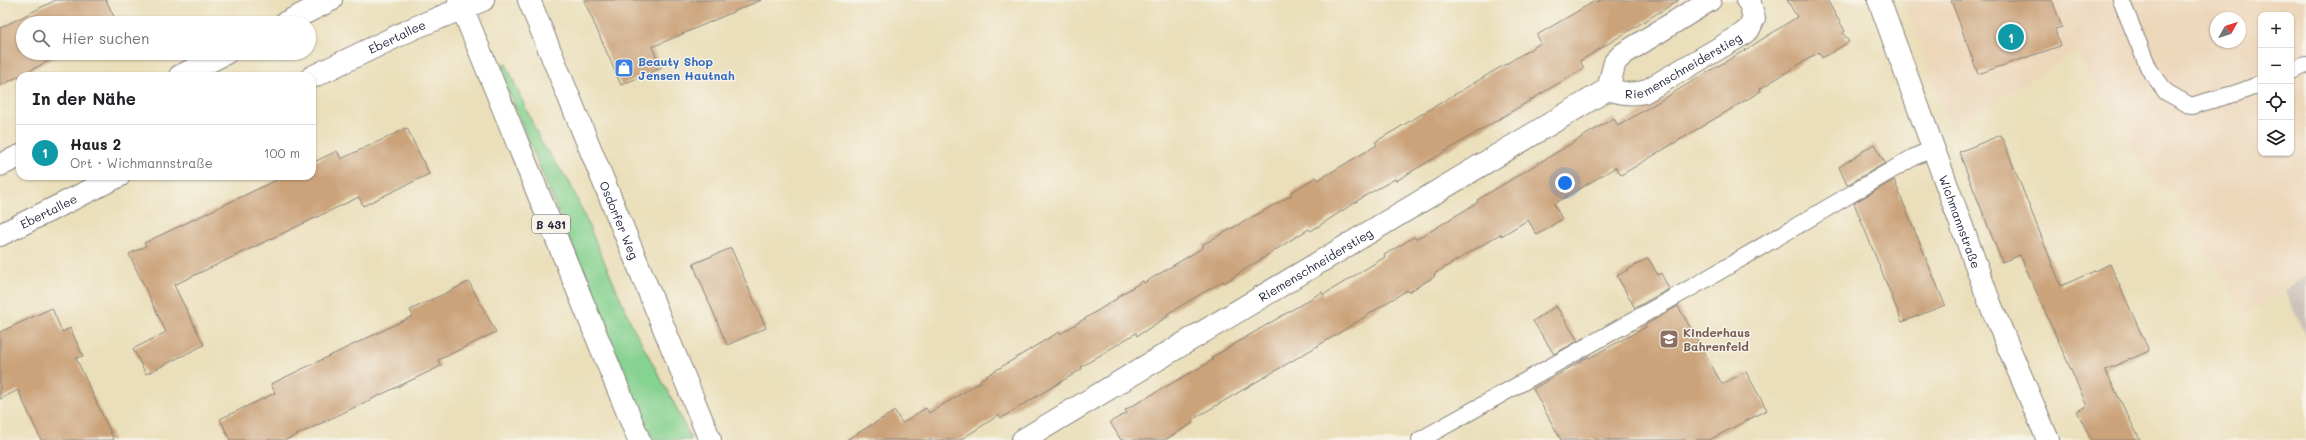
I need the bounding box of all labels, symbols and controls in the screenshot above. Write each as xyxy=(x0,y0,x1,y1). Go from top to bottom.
north arrow xyxy=(2210,12,2246,48)
map controls xyxy=(2258,12,2294,156)
button: + xyxy=(2258,12,2294,48)
search box xyxy=(16,16,316,60)
street label: Ebertallee xyxy=(365,16,428,57)
pin: 1 xyxy=(1998,22,2024,52)
icon: search xyxy=(30,27,52,49)
text: Hier suchen xyxy=(62,28,149,48)
street label: Riemenschneiderstieg xyxy=(1625,29,1744,102)
button: − xyxy=(2258,48,2294,84)
place label: Beauty Shop Jensen Hautnah xyxy=(638,53,735,83)
shop icon: Beauty Shop Jensen Hautnah xyxy=(613,57,635,79)
button: locate xyxy=(2258,84,2294,120)
text: In der Nähe xyxy=(32,87,136,109)
button: layers xyxy=(2258,120,2294,156)
text: Haus 2 xyxy=(70,134,121,154)
text: 1 xyxy=(42,144,48,161)
text: 100 m xyxy=(264,144,300,161)
text: Ort · Wichmannstraße xyxy=(70,154,213,171)
your location xyxy=(1555,173,1575,193)
street label: Wichmannstraße xyxy=(1936,173,1984,270)
street label: Osdorfer Weg xyxy=(596,179,643,262)
street label: Ebertallee xyxy=(17,190,80,232)
road number: B 431 xyxy=(532,215,570,233)
street label: Riemenschneiderstieg xyxy=(1255,224,1375,305)
place label: Kinderhaus Bahrenfeld xyxy=(1683,324,1750,354)
school or university icon: Kinderhaus Bahrenfeld xyxy=(1658,328,1680,350)

